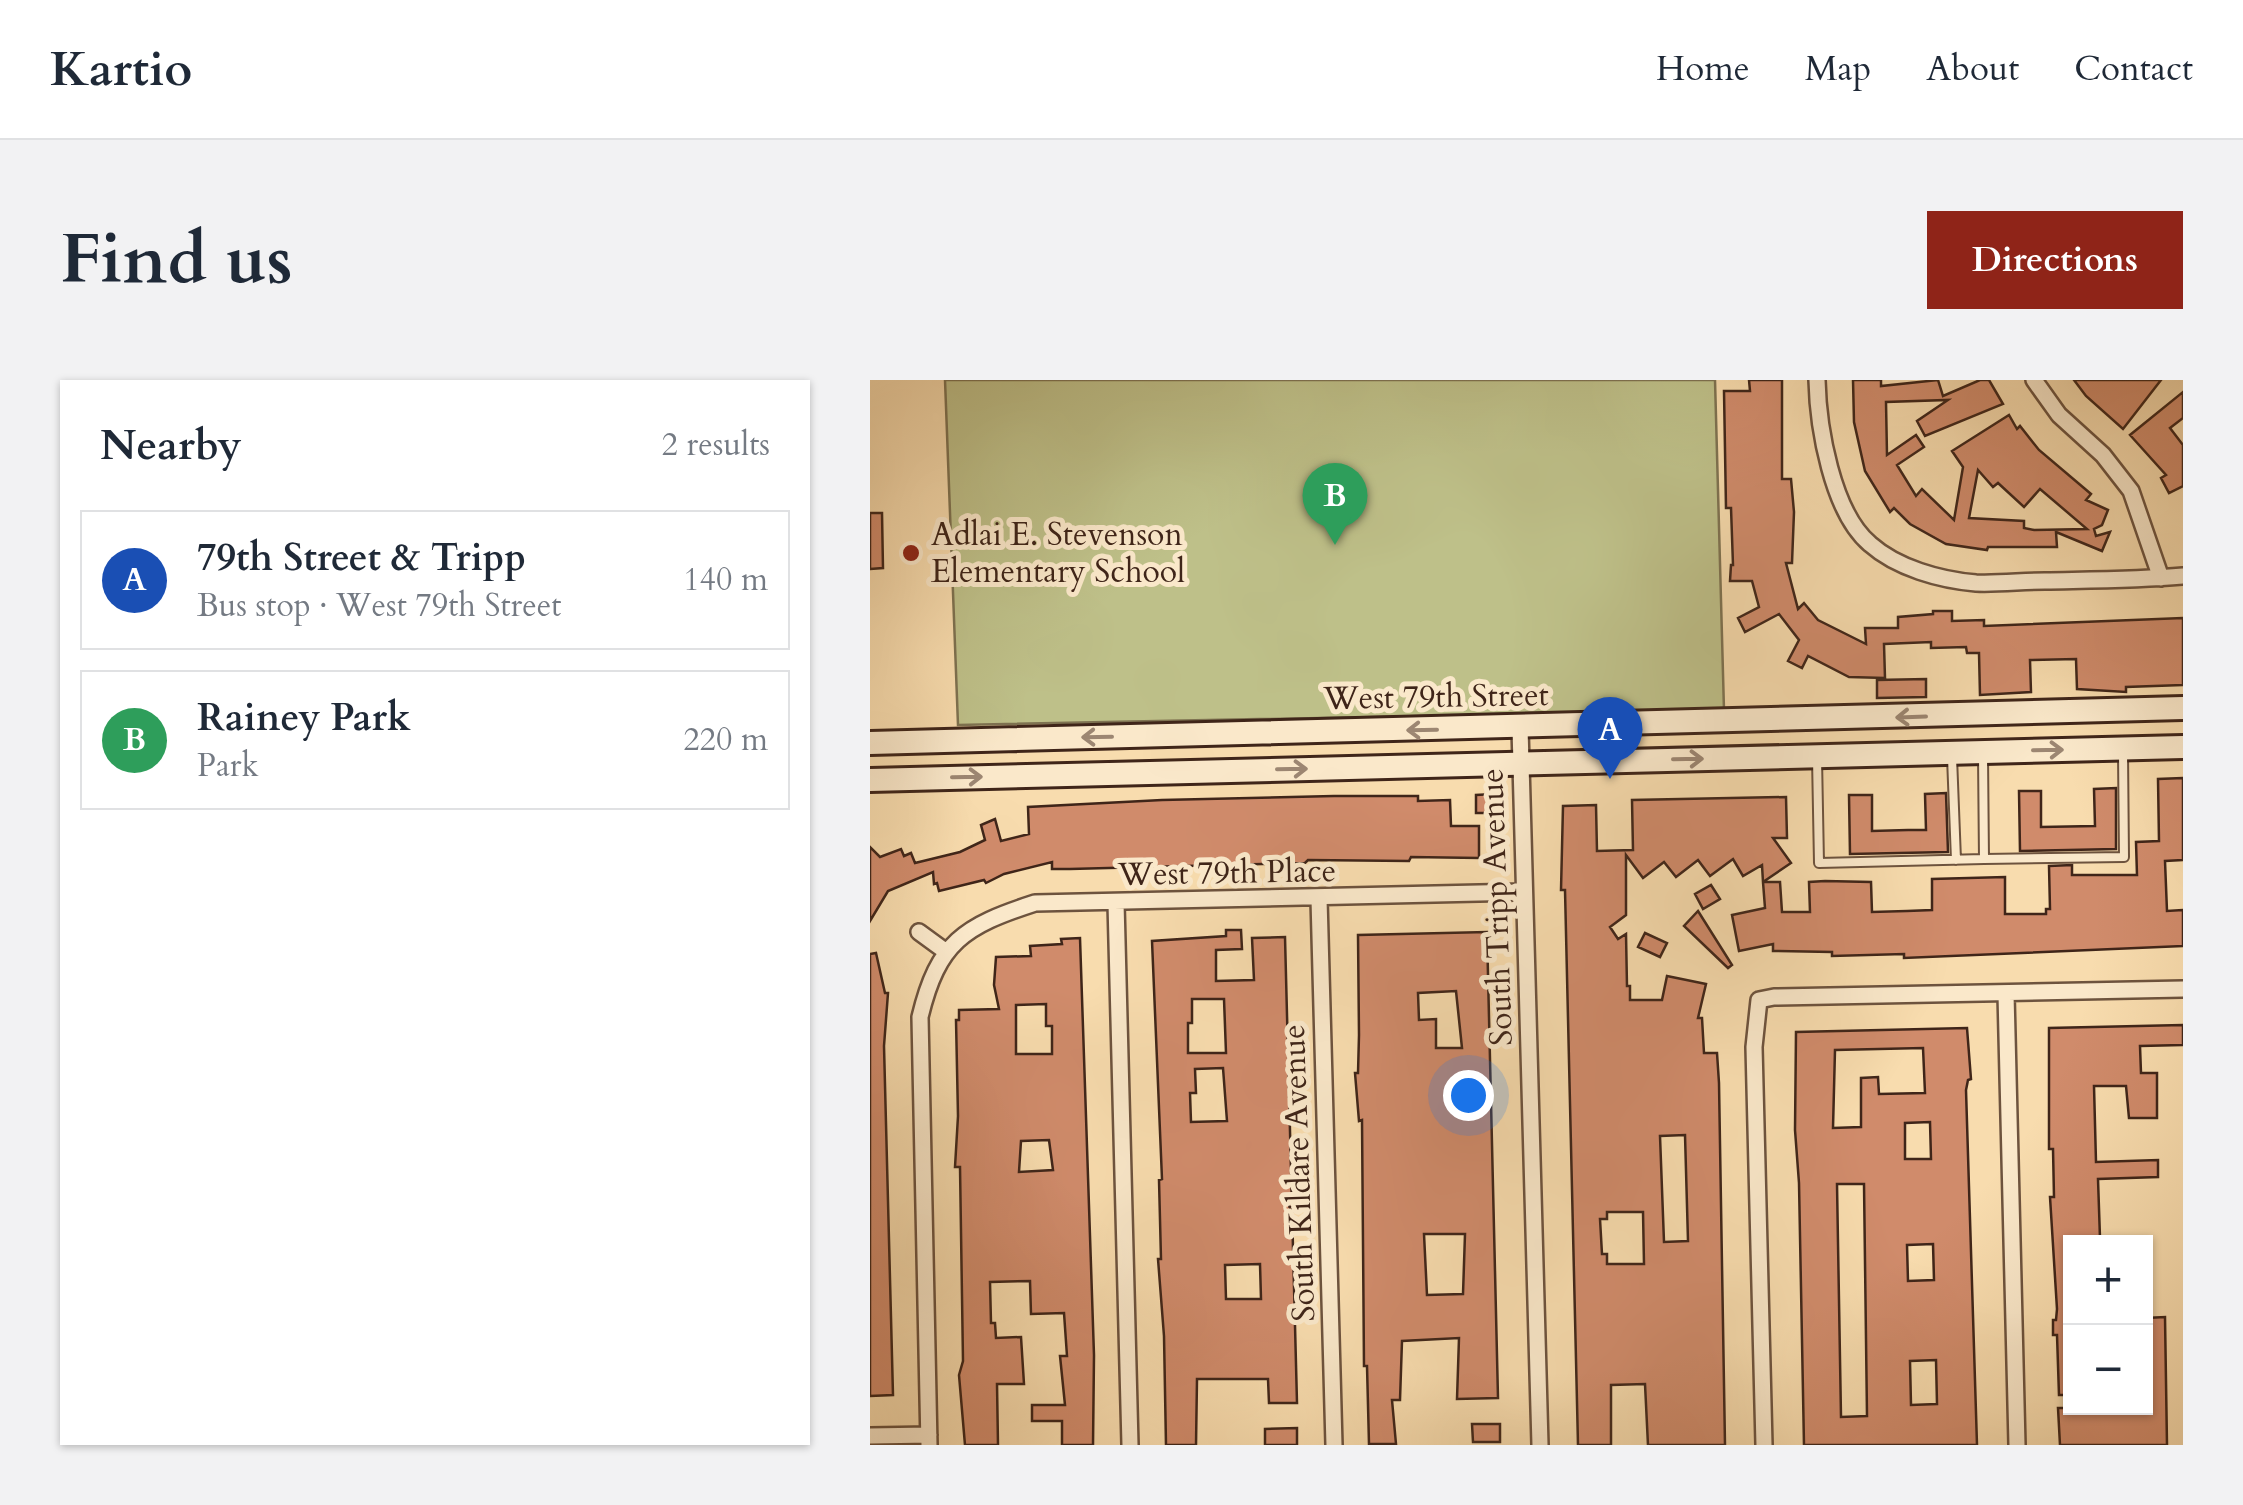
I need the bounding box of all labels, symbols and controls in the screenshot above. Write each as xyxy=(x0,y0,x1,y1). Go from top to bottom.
text: Kartio xyxy=(50,37,192,102)
text: Home xyxy=(1656,45,1750,93)
text: Map xyxy=(1805,45,1871,93)
text: About xyxy=(1926,45,2019,93)
text: Contact xyxy=(2074,45,2193,93)
button: Directions xyxy=(1927,211,2183,309)
text: Find us xyxy=(60,213,293,307)
text: Nearby xyxy=(100,417,242,474)
text: 2 results xyxy=(662,423,770,467)
pin: B xyxy=(1302,462,1368,545)
place label: Adlai E. Stevenson Elementary School xyxy=(931,513,1185,594)
text: 79th Street & Tripp xyxy=(197,532,526,584)
marker: Adlai E. Stevenson Elementary School xyxy=(900,542,922,564)
text: A xyxy=(122,558,147,602)
text: 140 m xyxy=(683,558,768,602)
text: Bus stop · West 79th Street xyxy=(197,584,561,628)
street label: West 79th Street xyxy=(1322,673,1549,721)
text: Rainey Park xyxy=(197,692,411,744)
pin: A xyxy=(1578,696,1642,779)
one-way arrow xyxy=(1895,707,1927,726)
text: B xyxy=(123,718,146,762)
text: 220 m xyxy=(683,718,768,762)
one-way arrow xyxy=(1407,720,1440,740)
one-way arrow xyxy=(1082,728,1114,747)
one-way arrow xyxy=(2031,741,2063,760)
text: Park xyxy=(197,744,259,788)
one-way arrow xyxy=(1671,750,1703,769)
one-way arrow xyxy=(1276,760,1308,779)
street label: South Tripp Avenue xyxy=(1470,767,1524,1047)
one-way arrow xyxy=(951,768,983,787)
street label: West 79th Place xyxy=(1116,849,1337,897)
street label: South Kildare Avenue xyxy=(1272,1024,1326,1322)
your location xyxy=(1443,1070,1494,1121)
map controls xyxy=(2063,1235,2153,1415)
button: + xyxy=(2063,1235,2153,1325)
button: − xyxy=(2063,1325,2153,1415)

